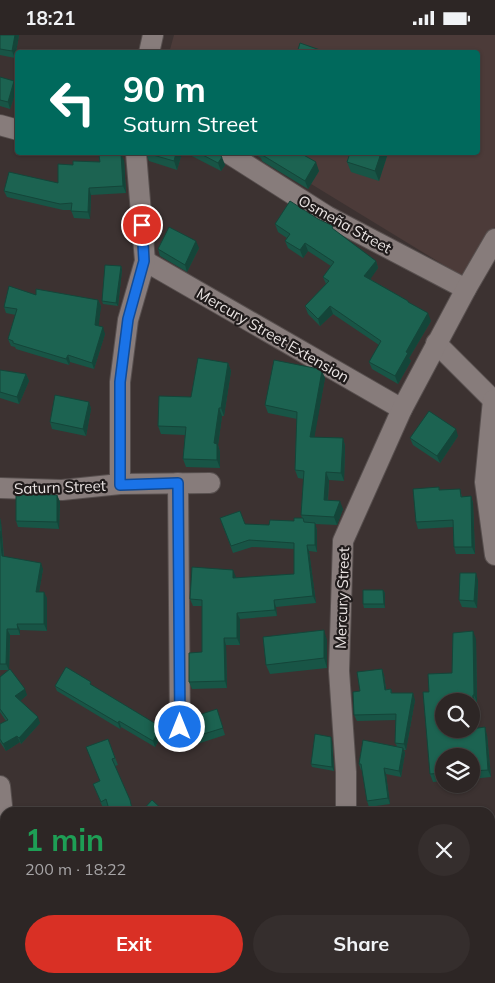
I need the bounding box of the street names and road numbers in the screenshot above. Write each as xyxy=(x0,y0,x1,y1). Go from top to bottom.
street label: Osmeña Street xyxy=(295,191,395,257)
street label: Mercury Street Extension xyxy=(193,284,353,386)
street label: Saturn Street xyxy=(14,476,106,498)
street label: Mercury Street xyxy=(331,547,353,649)

